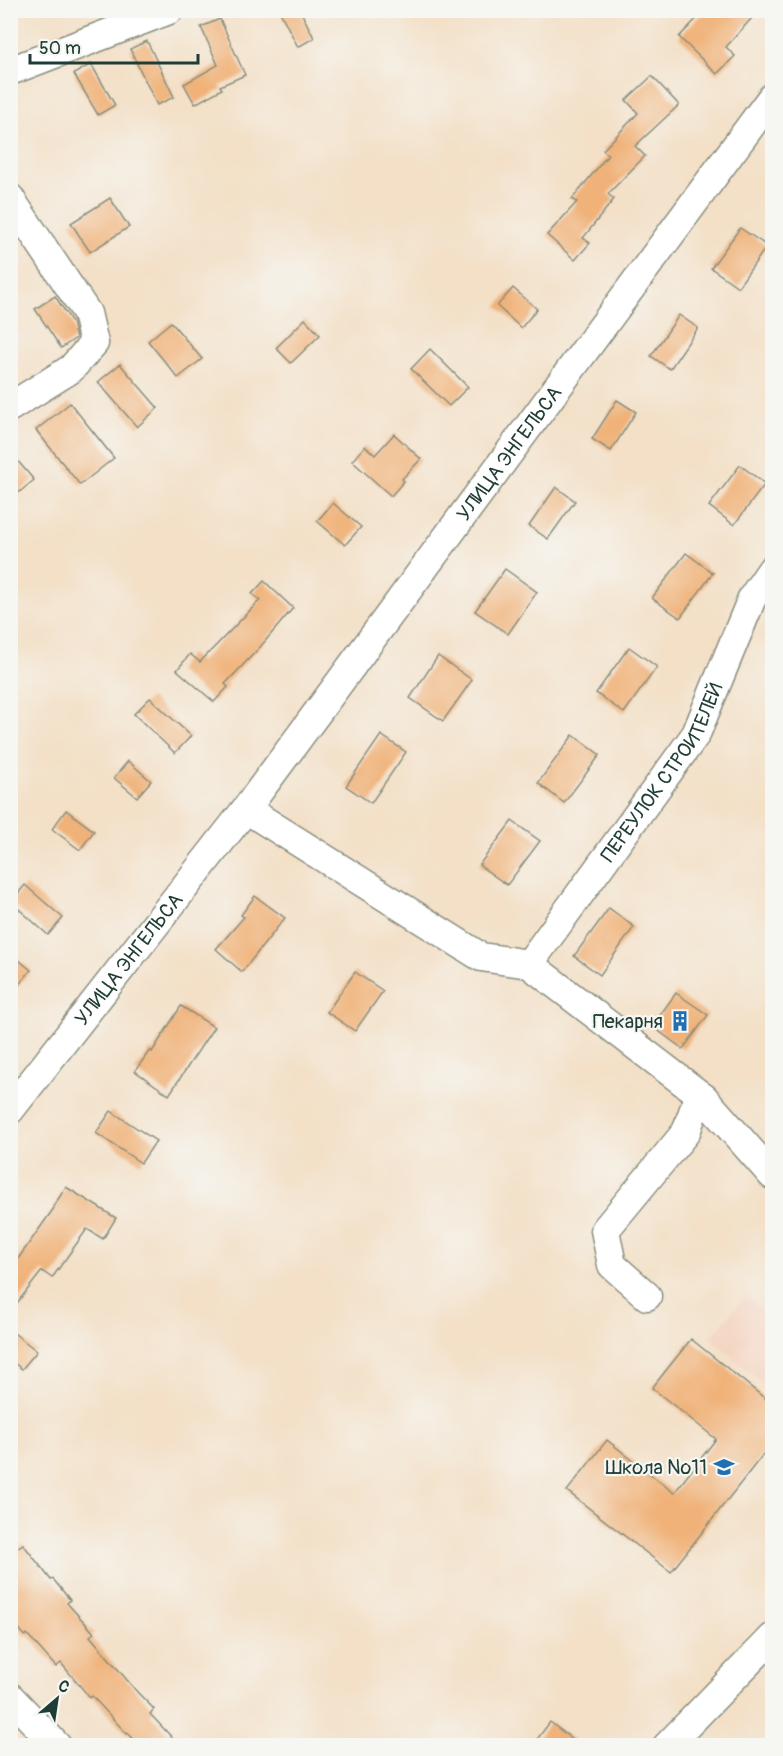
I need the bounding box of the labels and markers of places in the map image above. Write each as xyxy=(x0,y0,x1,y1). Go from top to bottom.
place label: Пекарня xyxy=(593,1009,663,1034)
building icon: Пекарня xyxy=(668,1009,692,1033)
place label: Школа №11 xyxy=(606,1455,707,1480)
school or university icon: Школа №11 xyxy=(712,1455,736,1479)

